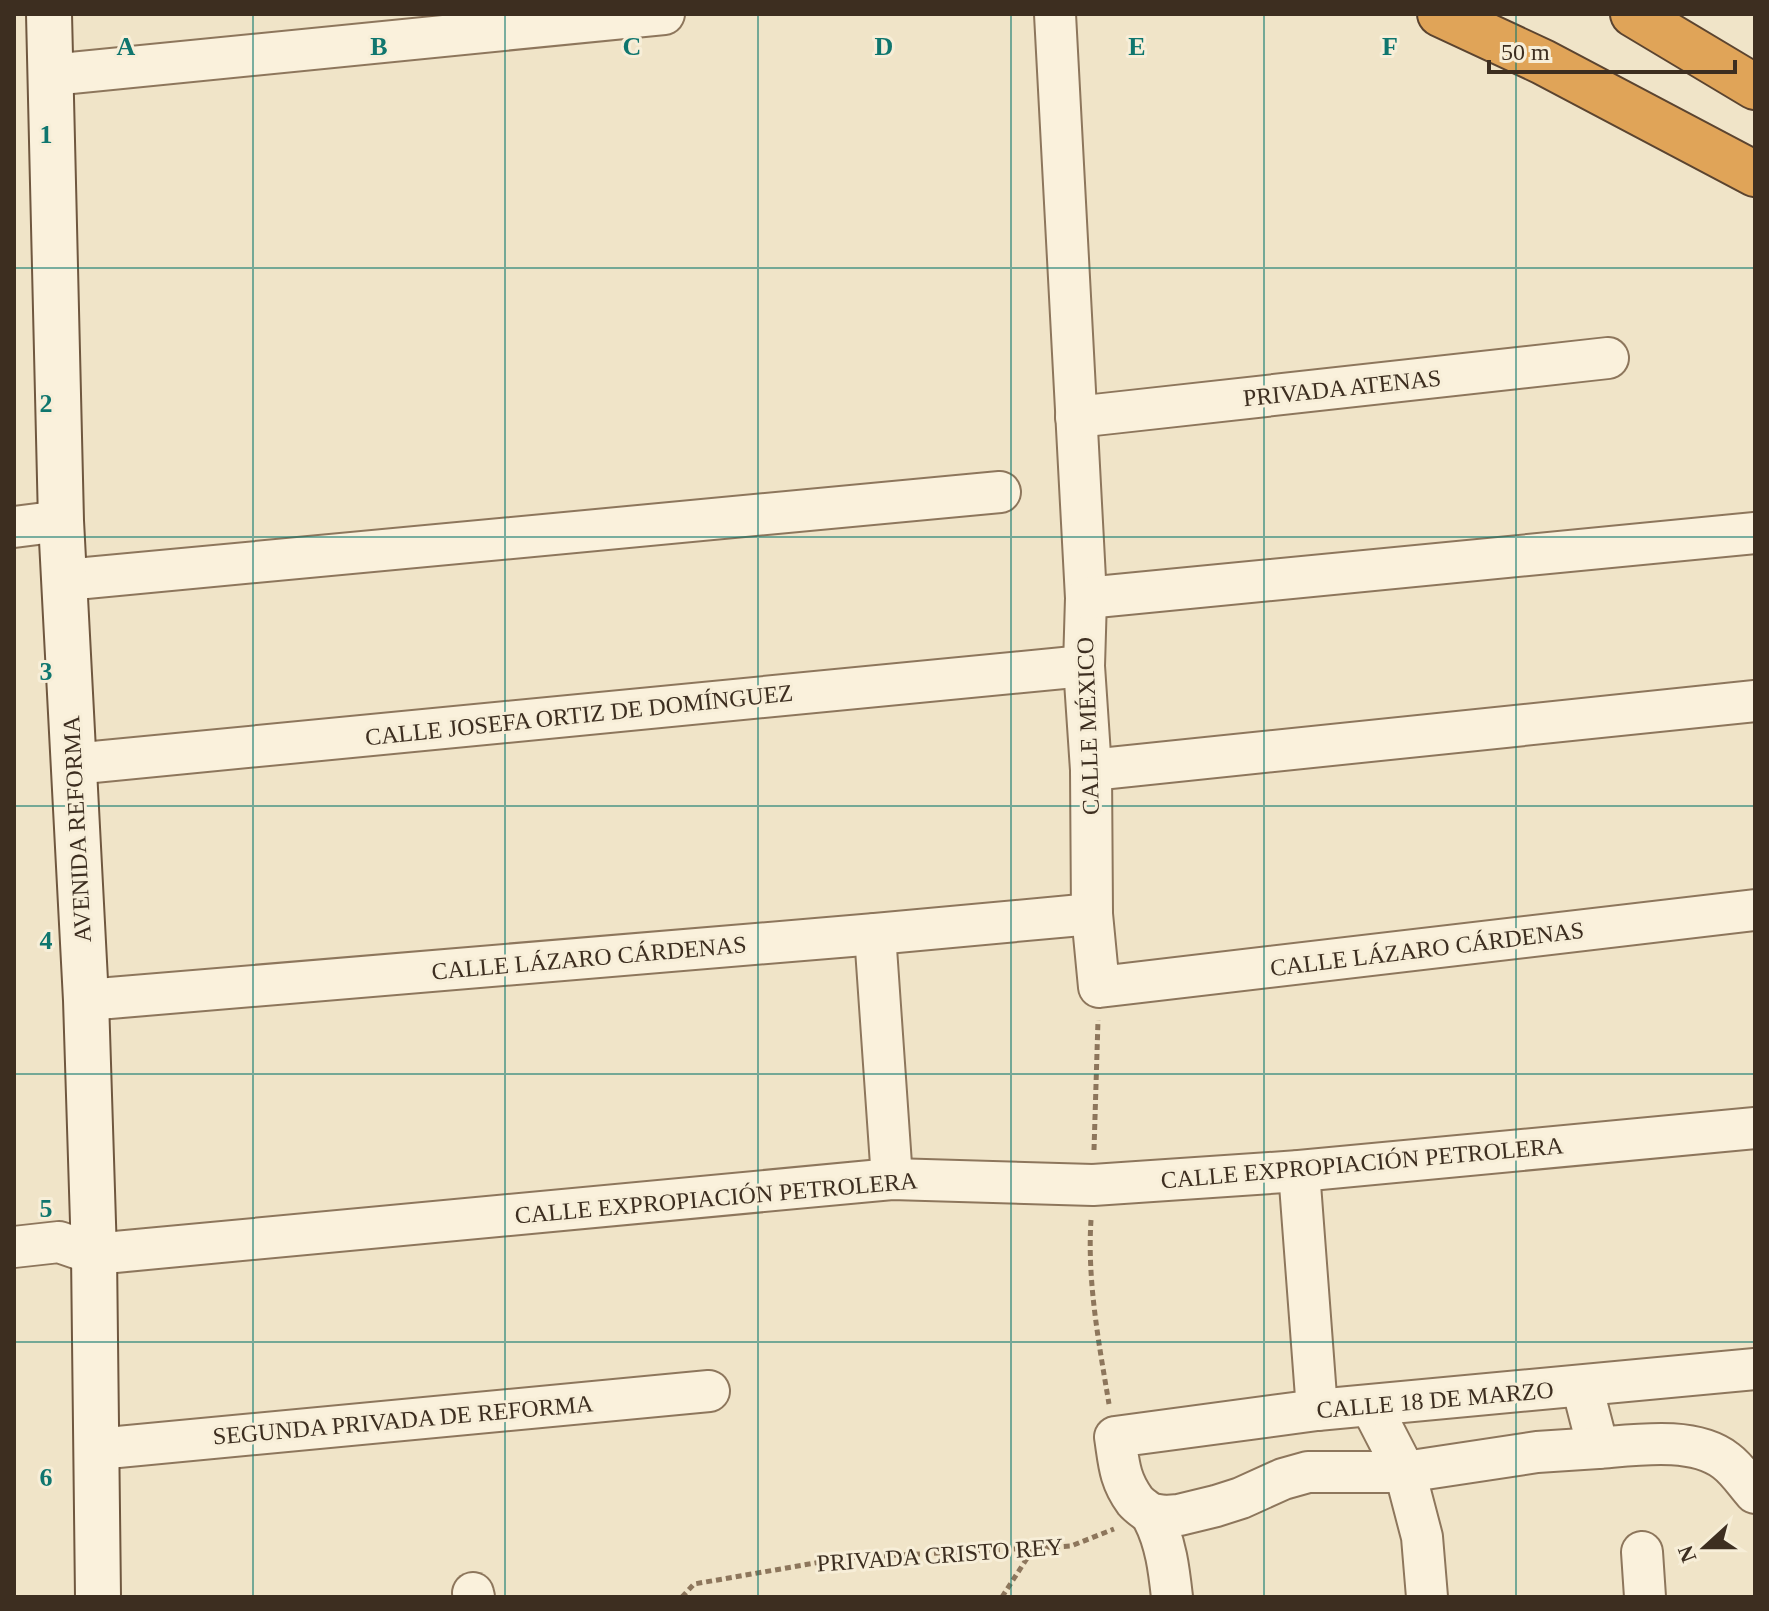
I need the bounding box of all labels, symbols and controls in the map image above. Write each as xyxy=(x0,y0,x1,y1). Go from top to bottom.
scale bar xyxy=(1489,24,1735,74)
text: A xyxy=(117,32,136,61)
text: B xyxy=(370,32,388,61)
text: C xyxy=(623,32,641,61)
text: D xyxy=(875,32,893,61)
text: E xyxy=(1128,32,1146,61)
text: F xyxy=(1382,32,1398,61)
text: 50 m xyxy=(1501,39,1550,65)
text: 1 xyxy=(40,120,53,149)
street label: PRIVADA ATENAS xyxy=(1242,365,1442,411)
text: 2 xyxy=(40,389,53,418)
street label: CALLE MÉXICO xyxy=(1072,637,1104,815)
text: 3 xyxy=(40,657,53,686)
street label: CALLE JOSEFA ORTIZ DE DOMÍNGUEZ xyxy=(364,680,794,750)
street label: AVENIDA REFORMA xyxy=(58,714,96,943)
street label: CALLE LÁZARO CÁRDENAS xyxy=(1269,917,1585,981)
text: 4 xyxy=(40,926,53,955)
street label: CALLE LÁZARO CÁRDENAS xyxy=(430,931,748,985)
street label: CALLE EXPROPIACIÓN PETROLERA xyxy=(1160,1132,1565,1194)
street label: CALLE EXPROPIACIÓN PETROLERA xyxy=(514,1167,919,1229)
text: 5 xyxy=(40,1194,53,1223)
street label: CALLE 18 DE MARZO xyxy=(1315,1377,1555,1423)
street label: SEGUNDA PRIVADA DE REFORMA xyxy=(212,1390,595,1450)
text: 6 xyxy=(40,1463,53,1492)
north arrow xyxy=(1665,1507,1745,1587)
street label: PRIVADA CRISTO REY xyxy=(816,1533,1064,1577)
text: N xyxy=(1672,1542,1701,1566)

